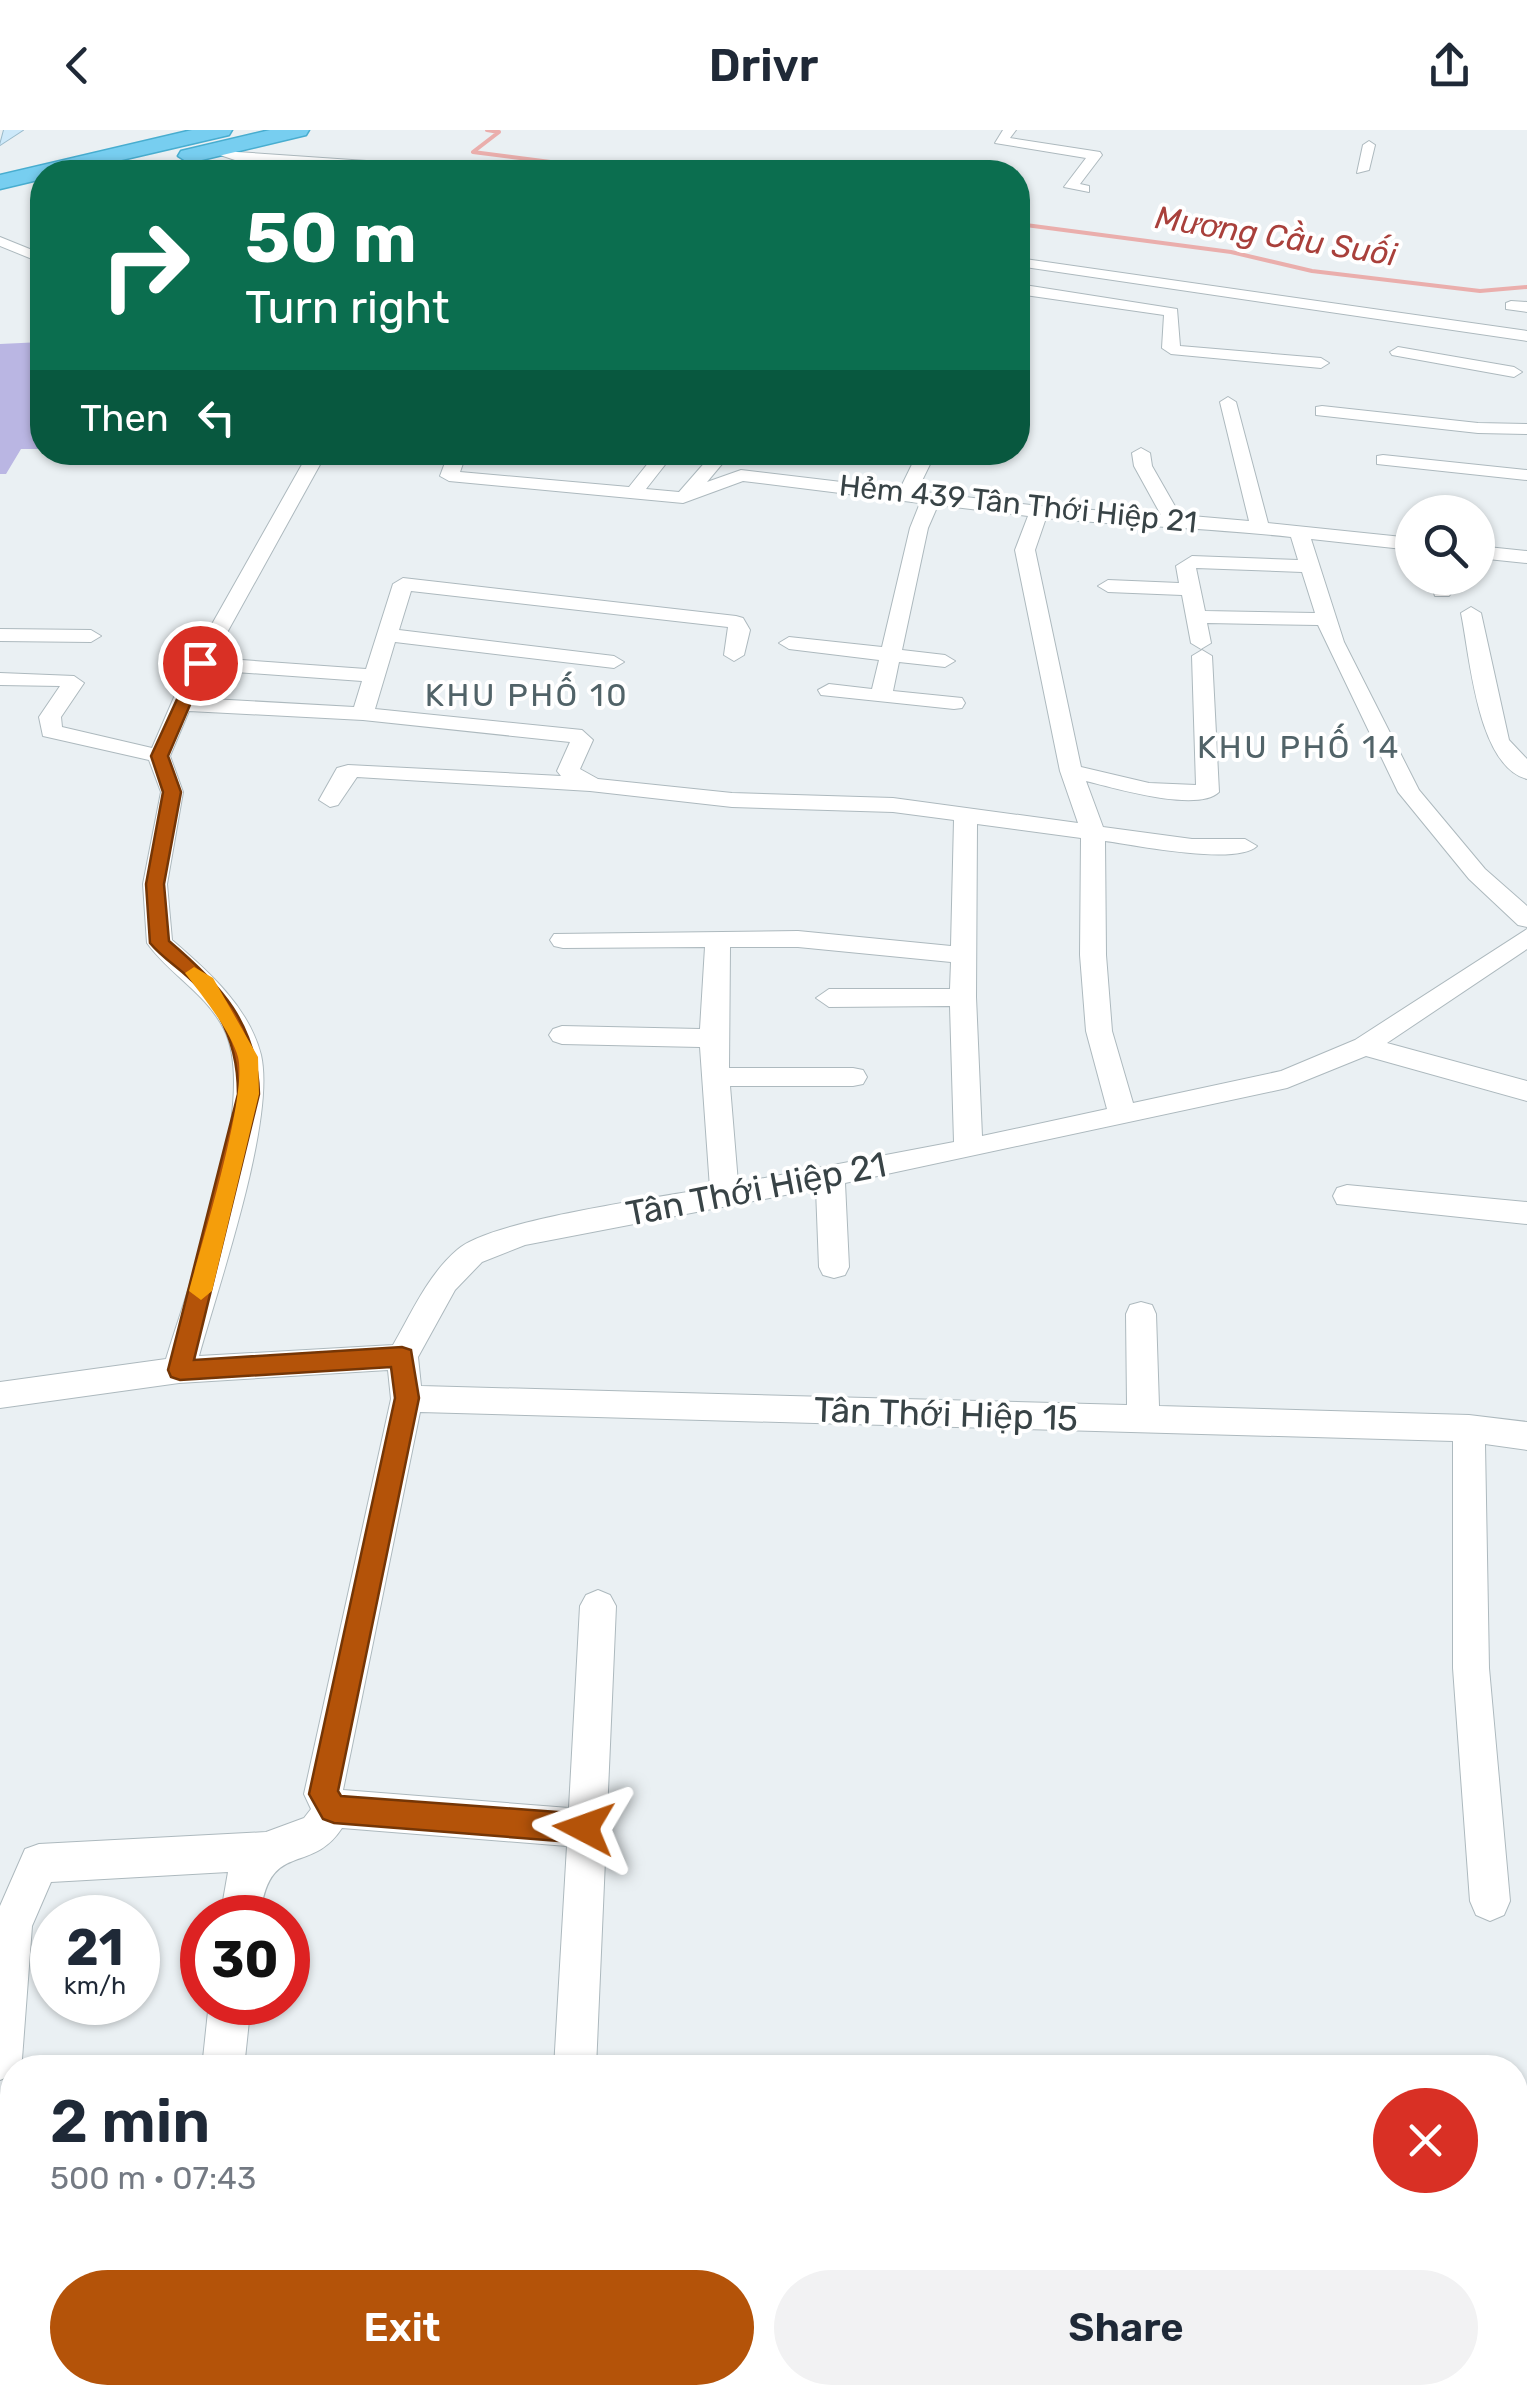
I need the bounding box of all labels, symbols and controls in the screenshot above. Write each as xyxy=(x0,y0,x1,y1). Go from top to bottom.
icon: back xyxy=(50,38,105,93)
icon: share xyxy=(1422,38,1477,93)
text: Drivr xyxy=(709,39,818,92)
text: 50 m xyxy=(245,197,417,280)
water label: Mương Cầu Suối xyxy=(1153,197,1401,274)
icon: right xyxy=(80,200,210,330)
text: Turn right xyxy=(245,281,449,334)
icon: left xyxy=(189,390,244,445)
text: Then xyxy=(80,395,169,441)
street label: Hẻm 439 Tân Thới Hiệp 21 xyxy=(837,467,1199,541)
map controls xyxy=(1395,495,1495,595)
button: search xyxy=(1395,495,1495,595)
pin xyxy=(158,621,243,706)
icon: arrive xyxy=(173,636,228,691)
district label: KHU PHỐ 10 xyxy=(425,671,629,714)
district label: KHU PHỐ 14 xyxy=(1197,723,1401,766)
street label: Tân Thới Hiệp 21 xyxy=(622,1143,890,1235)
street label: Tân Thới Hiệp 15 xyxy=(813,1388,1079,1440)
position arrow xyxy=(532,1776,636,1880)
speed limit sign: 30 xyxy=(180,1895,310,2025)
text: 21 xyxy=(66,1918,124,1978)
text: km/h xyxy=(64,1971,126,2000)
text: 2 min xyxy=(50,2086,210,2157)
button: close xyxy=(1373,2088,1478,2193)
text: 500 m · 07:43 xyxy=(50,2159,256,2197)
button: Exit xyxy=(50,2270,754,2385)
button: Share xyxy=(774,2270,1478,2385)

